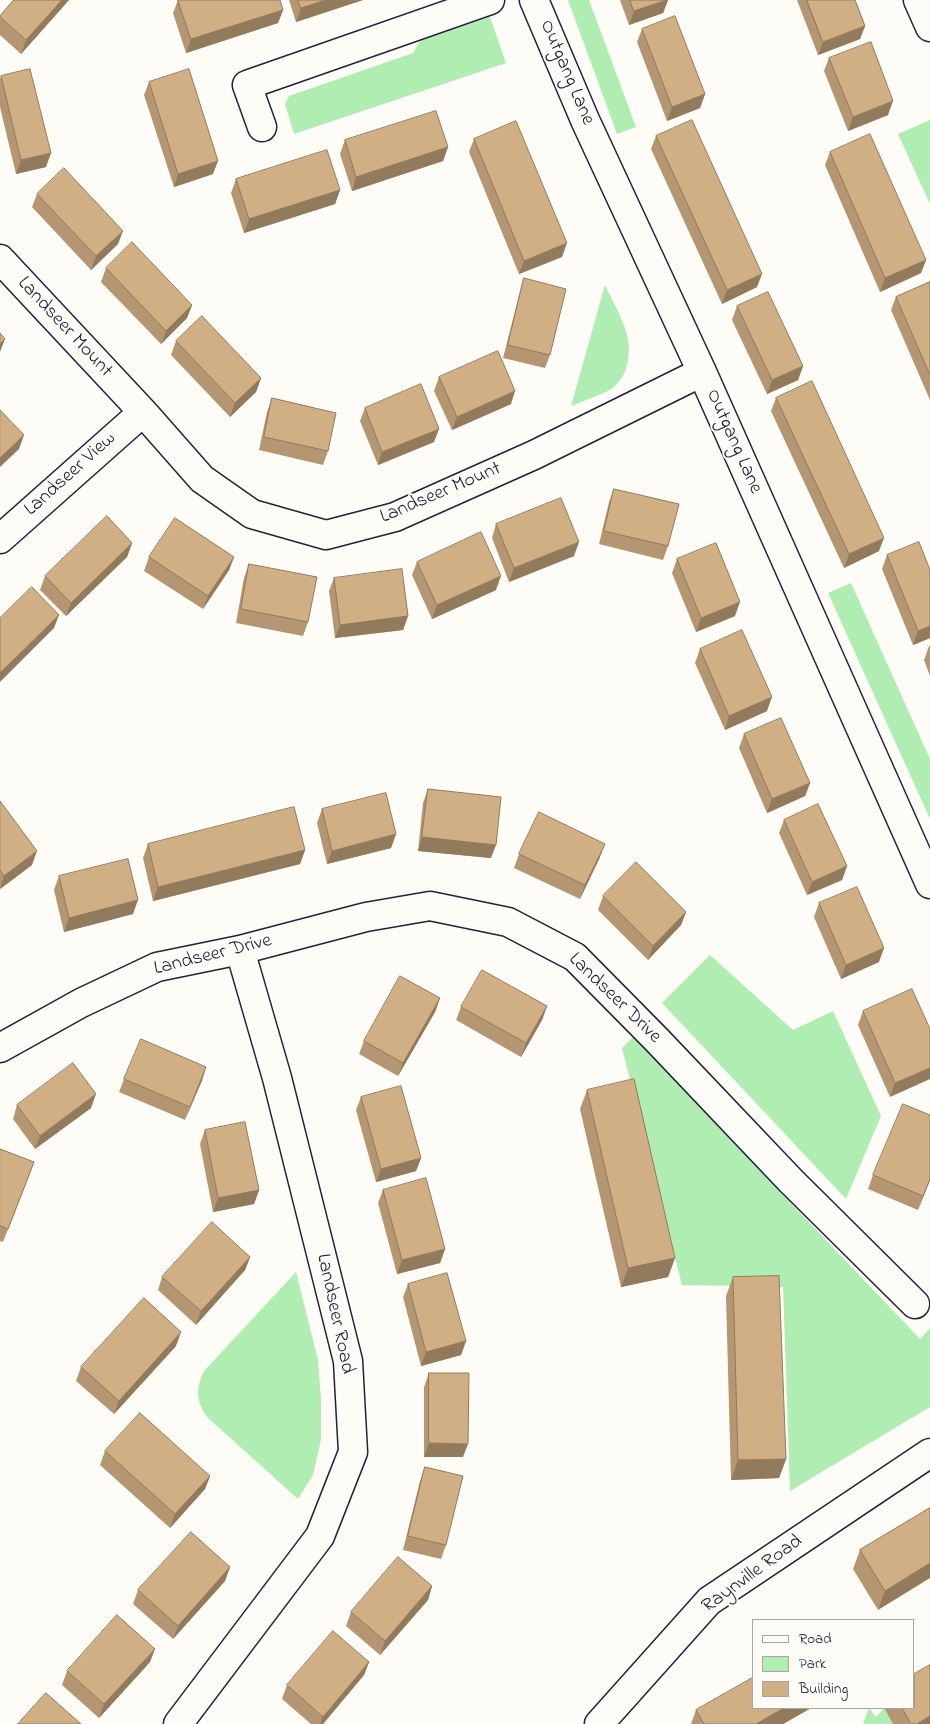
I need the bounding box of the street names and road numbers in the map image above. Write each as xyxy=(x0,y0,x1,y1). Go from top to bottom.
street label: Outgang Lane xyxy=(533,17,599,129)
street label: Landseer Mount xyxy=(11,273,117,383)
street label: Outgang Lane xyxy=(699,386,767,498)
street label: Landseer View xyxy=(20,428,122,522)
street label: Landseer Mount xyxy=(377,458,505,530)
street label: Landseer Drive xyxy=(152,930,274,982)
street label: Landseer Drive xyxy=(562,949,666,1049)
street label: Landseer Road xyxy=(310,1252,358,1376)
street label: Raynville Road xyxy=(698,1531,808,1619)

